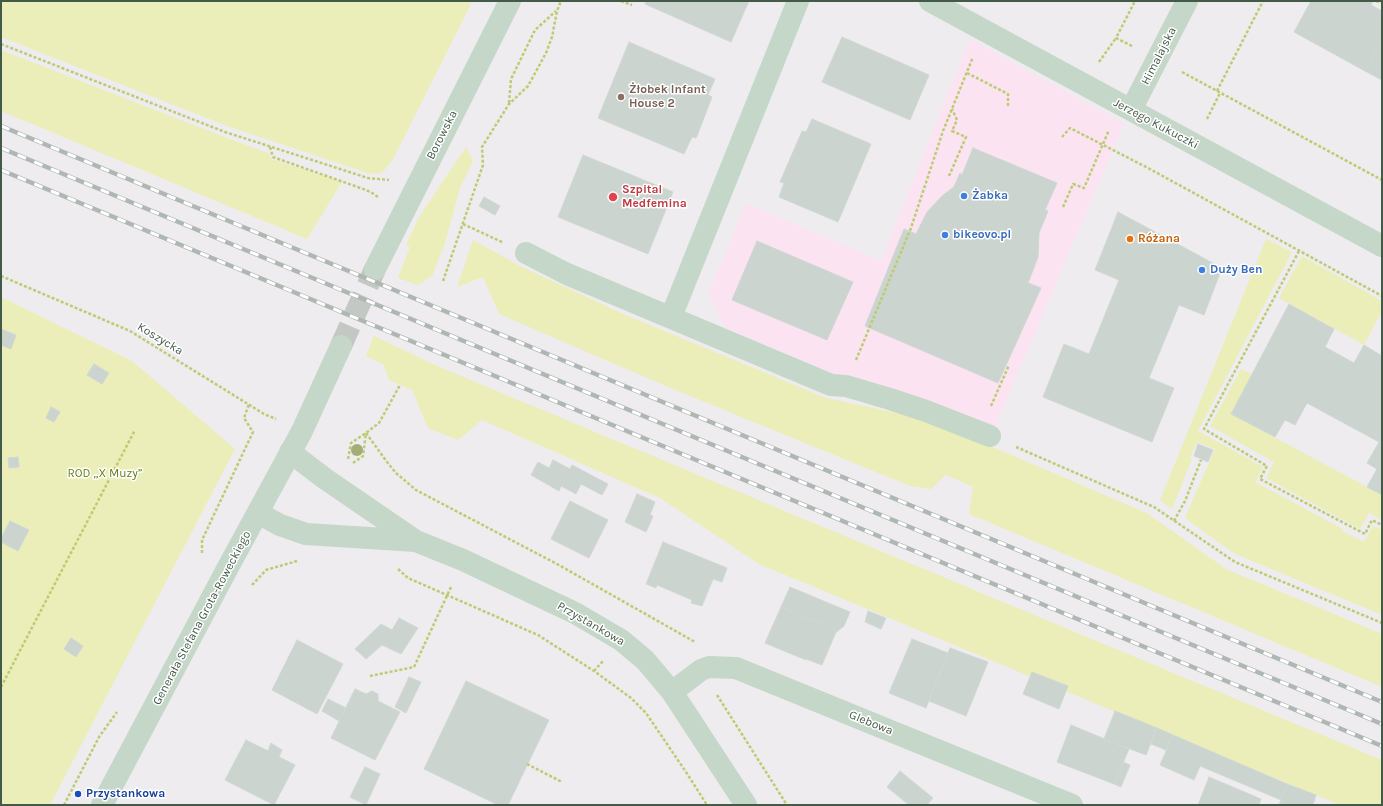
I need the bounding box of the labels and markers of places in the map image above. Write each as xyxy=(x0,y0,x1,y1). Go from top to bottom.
place label: Żłobek Infant House 2 xyxy=(629,83,706,111)
marker: Żłobek Infant House 2 xyxy=(616,92,626,102)
place label: Szpital Medfemina xyxy=(622,183,687,211)
place label: Żabka xyxy=(972,189,1008,203)
marker: Szpital Medfemina xyxy=(607,191,619,203)
marker: Żabka xyxy=(959,191,969,201)
place label: bikeovo.pl xyxy=(953,228,1011,242)
marker: bikeovo.pl xyxy=(940,230,950,240)
place label: Różana xyxy=(1138,232,1180,246)
marker: Różana xyxy=(1125,234,1135,244)
place label: Duży Ben xyxy=(1210,263,1262,277)
marker: Duży Ben xyxy=(1197,265,1207,275)
place label: Przystankowa xyxy=(86,787,165,801)
marker: Przystankowa xyxy=(73,789,83,799)

